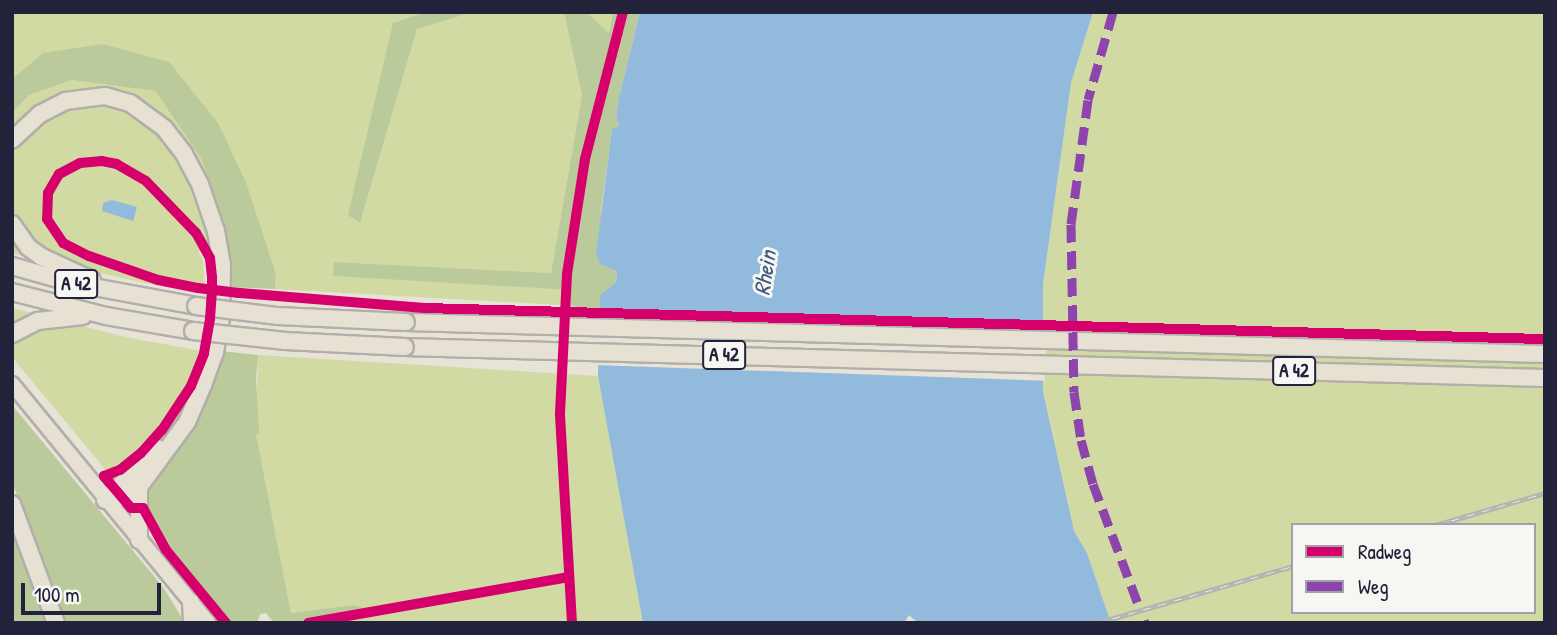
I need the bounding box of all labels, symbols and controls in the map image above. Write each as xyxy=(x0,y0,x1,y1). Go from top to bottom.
water label: Rhein xyxy=(748,249,782,297)
road number: A 42 xyxy=(53,268,99,300)
road number: A 42 xyxy=(701,340,747,370)
road number: A 42 xyxy=(1271,356,1317,386)
legend xyxy=(1291,523,1536,614)
text: Radweg xyxy=(1358,537,1411,566)
scale bar xyxy=(24,568,164,612)
text: Weg xyxy=(1358,572,1389,601)
text: 100 m xyxy=(34,580,80,609)

